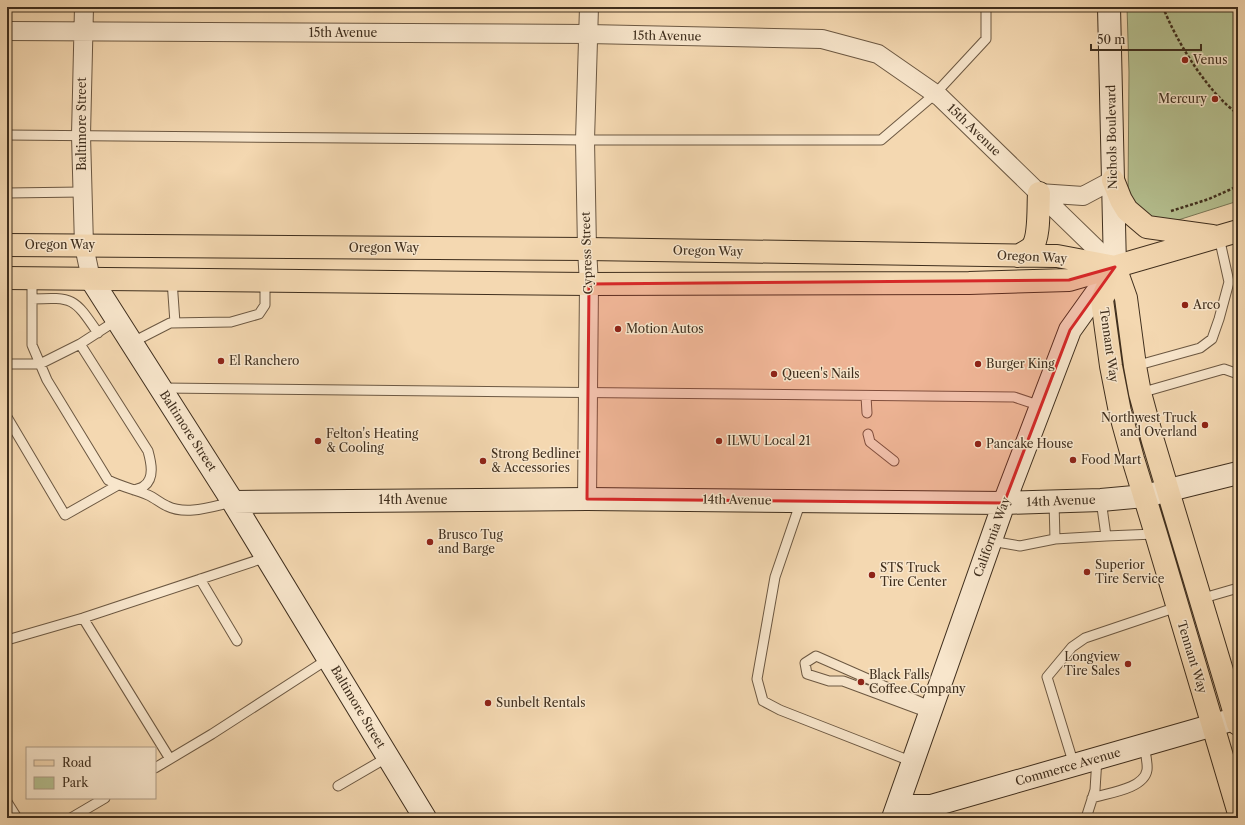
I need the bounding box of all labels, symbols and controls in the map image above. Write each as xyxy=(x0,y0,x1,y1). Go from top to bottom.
street label: 15th Avenue xyxy=(309,25,378,40)
scale bar xyxy=(1091,26,1201,52)
street label: 15th Avenue xyxy=(633,27,702,44)
text: 50 m xyxy=(1097,32,1126,47)
place label: Venus xyxy=(1192,52,1227,67)
marker: Venus xyxy=(1180,55,1190,65)
street label: Baltimore Street xyxy=(74,76,89,171)
street label: Nichols Boulevard xyxy=(1103,84,1120,189)
place label: Mercury xyxy=(1158,91,1207,106)
marker: Mercury xyxy=(1210,94,1220,104)
street label: 15th Avenue xyxy=(944,100,1004,159)
street label: Cypress Street xyxy=(578,211,595,295)
street label: Oregon Way xyxy=(25,237,95,252)
street label: Oregon Way xyxy=(349,240,419,255)
street label: Oregon Way xyxy=(673,242,744,259)
street label: Oregon Way xyxy=(997,247,1068,266)
place label: Arco xyxy=(1192,297,1220,312)
marker: Arco xyxy=(1180,300,1190,310)
street label: Tennant Way xyxy=(1097,307,1122,384)
place label: Motion Autos xyxy=(626,321,704,336)
marker: Motion Autos xyxy=(613,324,623,334)
place label: El Ranchero xyxy=(229,353,299,368)
marker: El Ranchero xyxy=(216,356,226,366)
place label: Burger King xyxy=(986,356,1055,371)
marker: Burger King xyxy=(973,359,983,369)
place label: Queen's Nails xyxy=(782,366,859,381)
marker: Queen's Nails xyxy=(769,369,779,379)
street label: Baltimore Street xyxy=(157,387,221,475)
place label: Northwest Truck and Overland xyxy=(1101,410,1198,439)
marker: Northwest Truck and Overland xyxy=(1200,420,1210,430)
place label: Felton's Heating & Cooling xyxy=(326,426,419,455)
place label: ILWU Local 21 xyxy=(727,433,811,448)
marker: Felton's Heating & Cooling xyxy=(313,436,323,446)
marker: ILWU Local 21 xyxy=(714,436,724,446)
place label: Pancake House xyxy=(986,436,1074,451)
marker: Pancake House xyxy=(973,439,983,449)
place label: Strong Bedliner & Accessories xyxy=(491,446,581,475)
place label: Food Mart xyxy=(1081,452,1142,467)
marker: Food Mart xyxy=(1068,455,1078,465)
marker: Strong Bedliner & Accessories xyxy=(478,456,488,466)
street label: 14th Avenue xyxy=(702,491,772,508)
street label: 14th Avenue xyxy=(378,492,448,507)
street label: 14th Avenue xyxy=(1026,492,1096,509)
street label: California Way xyxy=(970,494,1013,579)
place label: Brusco Tug and Barge xyxy=(438,527,504,556)
marker: Brusco Tug and Barge xyxy=(425,537,435,547)
place label: Superior Tire Service xyxy=(1095,557,1165,586)
place label: STS Truck Tire Center xyxy=(880,560,947,589)
marker: Superior Tire Service xyxy=(1082,567,1092,577)
marker: STS Truck Tire Center xyxy=(867,570,877,580)
street label: Tennant Way xyxy=(1174,619,1211,695)
place label: Longview Tire Sales xyxy=(1064,649,1121,678)
marker: Longview Tire Sales xyxy=(1123,659,1133,669)
street label: Baltimore Street xyxy=(328,663,389,751)
place label: Black Falls Coffee Company xyxy=(869,667,966,696)
marker: Black Falls Coffee Company xyxy=(856,677,866,687)
place label: Sunbelt Rentals xyxy=(496,695,585,710)
marker: Sunbelt Rentals xyxy=(483,698,493,708)
street label: Commerce Avenue xyxy=(1013,744,1123,789)
legend xyxy=(26,747,156,799)
text: Road xyxy=(62,755,92,770)
text: Park xyxy=(62,775,89,790)

